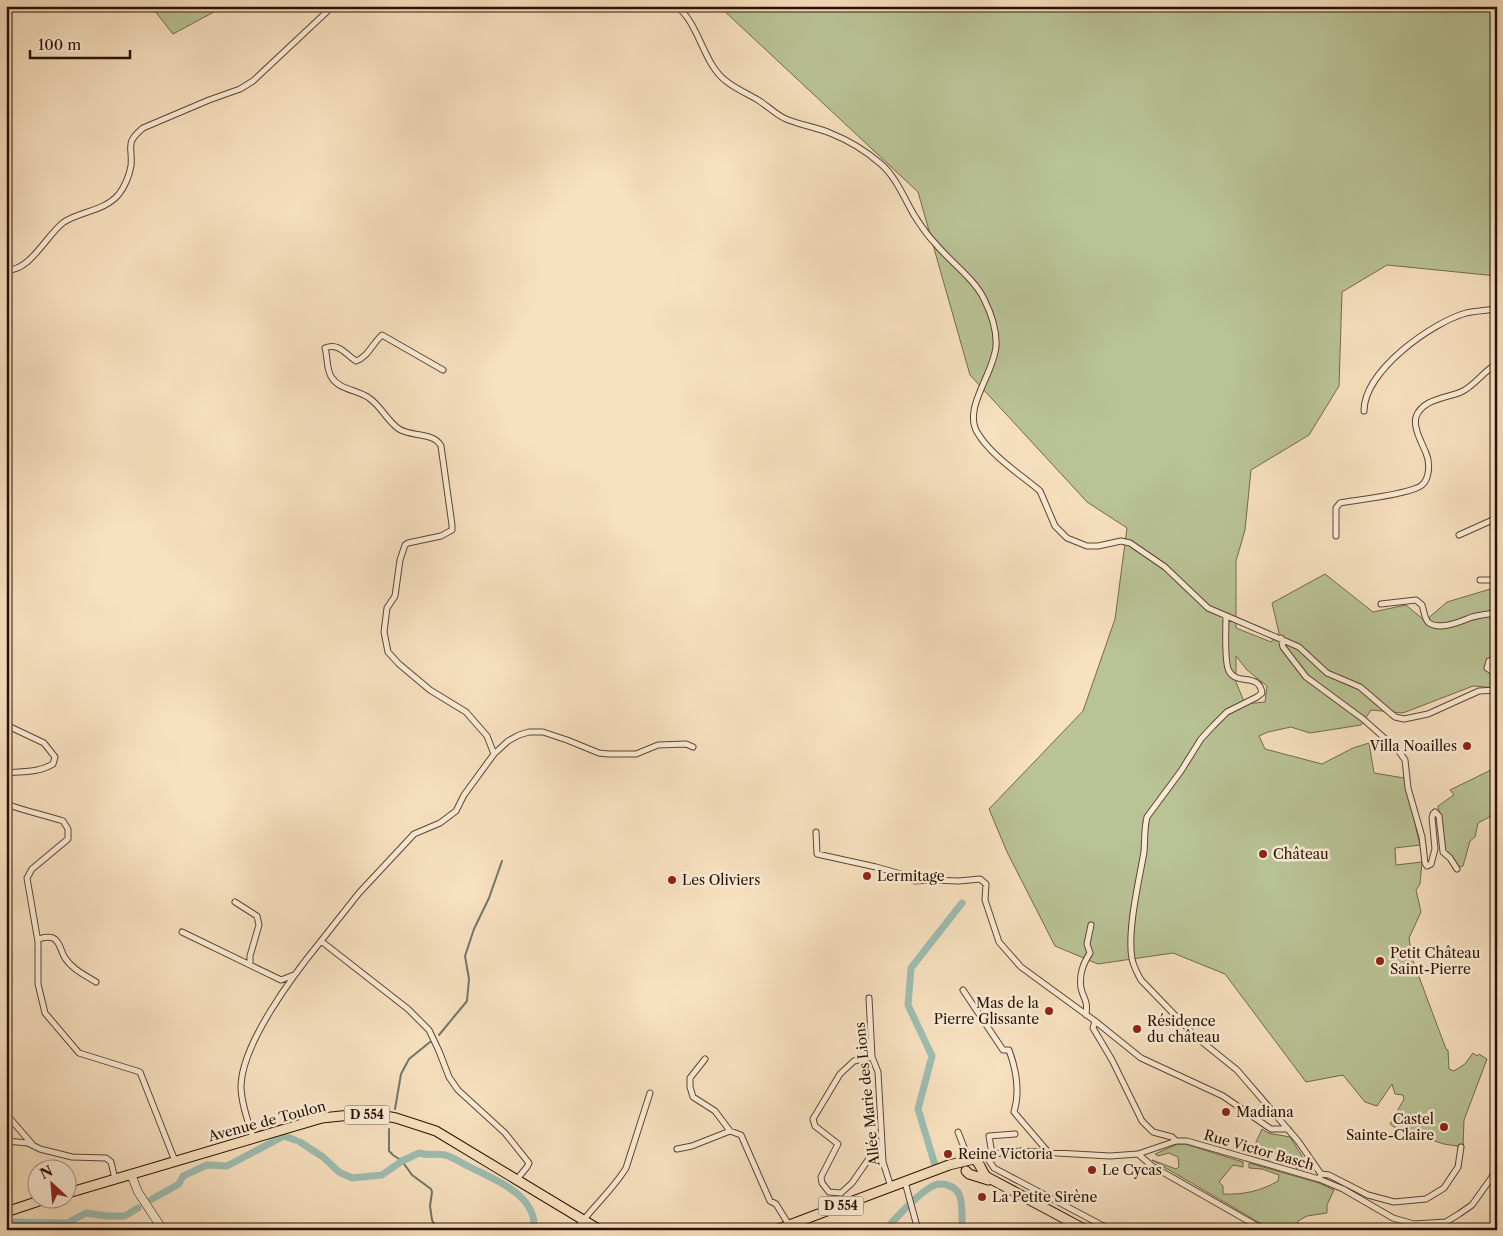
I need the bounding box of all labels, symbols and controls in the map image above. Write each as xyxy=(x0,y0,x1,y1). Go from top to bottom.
scale bar xyxy=(30,28,130,60)
text: 100 m xyxy=(38,35,81,54)
place label: Villa Noailles xyxy=(1369,737,1457,755)
marker: Villa Noailles xyxy=(1461,740,1473,752)
place label: Château xyxy=(1273,845,1329,863)
marker: Château xyxy=(1257,848,1269,860)
place label: Lermitage xyxy=(877,867,945,885)
marker: Lermitage xyxy=(861,870,873,882)
place label: Les Oliviers xyxy=(682,871,760,889)
marker: Les Oliviers xyxy=(666,874,678,886)
place label: Petit Château Saint-Pierre xyxy=(1390,944,1481,978)
marker: Petit Château Saint-Pierre xyxy=(1374,955,1386,967)
place label: Mas de la Pierre Glissante xyxy=(934,994,1040,1028)
marker: Mas de la Pierre Glissante xyxy=(1043,1005,1055,1017)
place label: Résidence du château xyxy=(1147,1012,1221,1046)
street label: Allée Marie des Lions xyxy=(851,1021,884,1168)
marker: Résidence du château xyxy=(1131,1023,1143,1035)
street label: Avenue de Toulon xyxy=(205,1097,328,1146)
place label: Madiana xyxy=(1236,1103,1294,1121)
road number: D 554 xyxy=(344,1106,390,1124)
marker: Madiana xyxy=(1220,1106,1232,1118)
place label: Castel Sainte-Claire xyxy=(1346,1110,1434,1144)
marker: Castel Sainte-Claire xyxy=(1438,1121,1450,1133)
street label: Rue Victor Basch xyxy=(1202,1126,1316,1174)
place label: Reine Victoria xyxy=(958,1145,1053,1163)
marker: Reine Victoria xyxy=(942,1148,954,1160)
north arrow xyxy=(28,1158,78,1208)
place label: Le Cycas xyxy=(1102,1161,1162,1179)
text: N xyxy=(37,1162,56,1183)
marker: Le Cycas xyxy=(1086,1164,1098,1176)
place label: La Petite Sirène xyxy=(992,1188,1098,1206)
marker: La Petite Sirène xyxy=(976,1191,988,1203)
road number: D 554 xyxy=(818,1196,864,1216)

